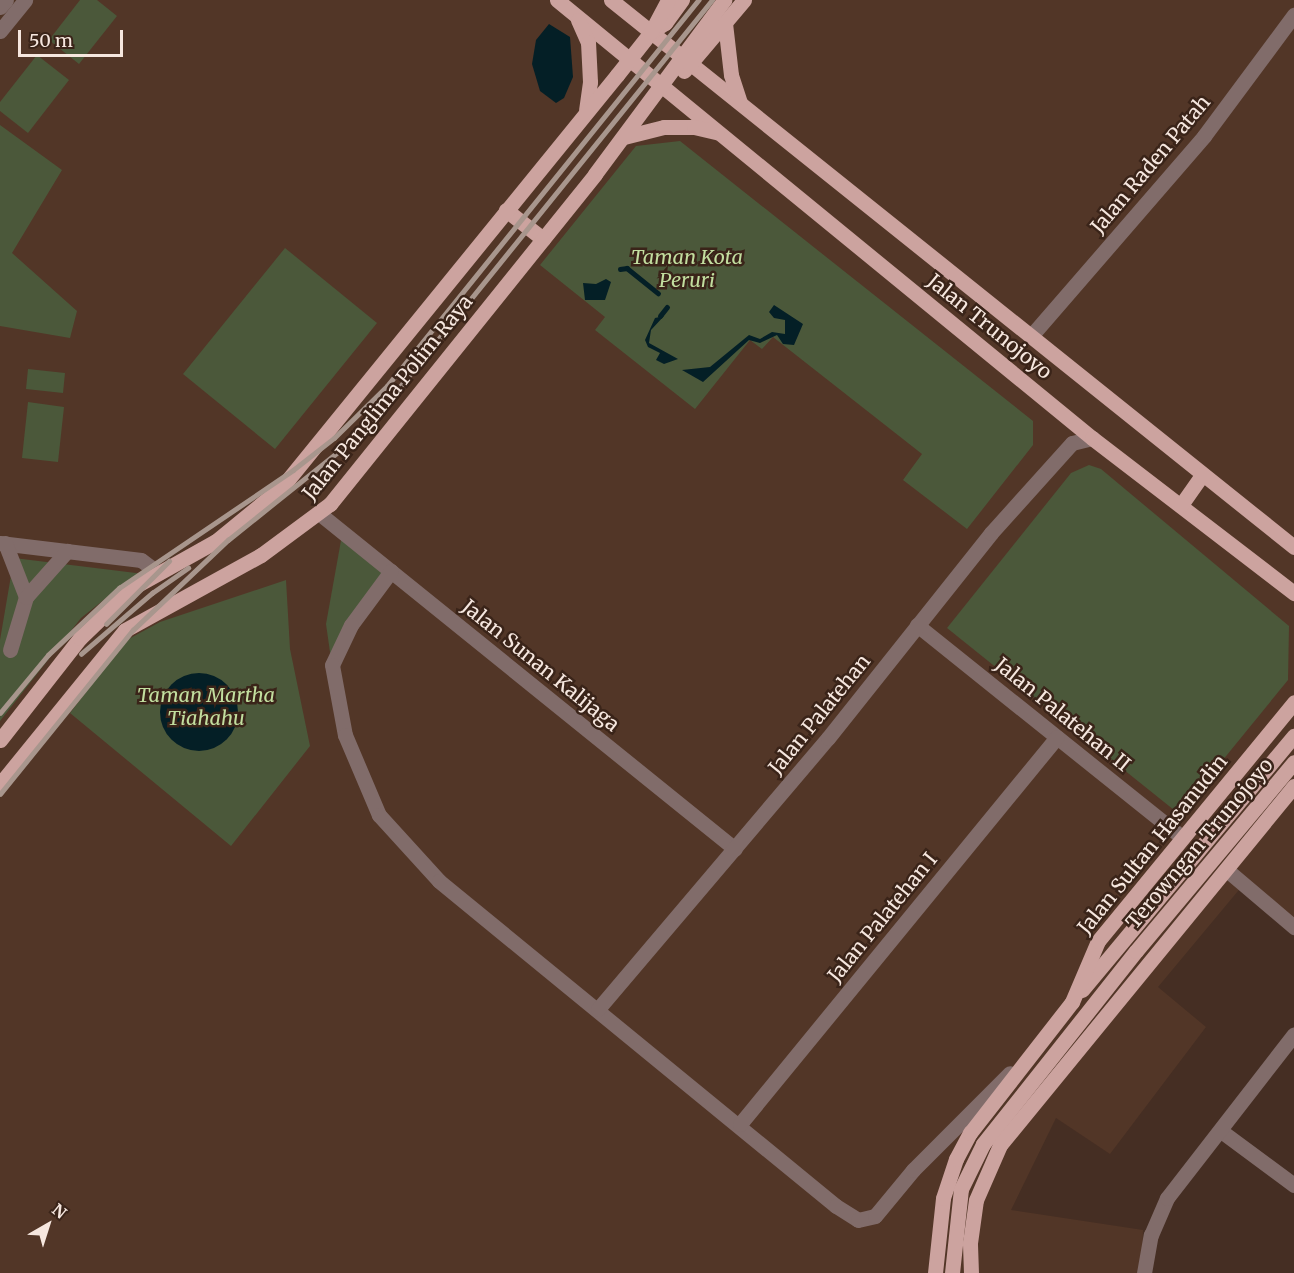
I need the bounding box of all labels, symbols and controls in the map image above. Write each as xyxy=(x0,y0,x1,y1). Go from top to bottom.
scale bar xyxy=(21,18,126,56)
text: 50 m xyxy=(29,29,73,52)
street label: Jalan Raden Patah xyxy=(1085,90,1215,238)
park label: Taman Kota Peruri xyxy=(631,245,743,292)
street label: Jalan Trunojoyo xyxy=(923,268,1057,384)
street label: Jalan Panglima Polim Raya xyxy=(297,290,477,504)
street label: Jalan Sunan Kalijaga xyxy=(457,594,625,736)
street label: Jalan Palatehan xyxy=(763,649,875,779)
street label: Jalan Palatehan II xyxy=(990,652,1136,776)
park label: Taman Martha Tiahahu xyxy=(137,682,275,729)
street label: Jalan Sultan Hasanudin xyxy=(1072,749,1232,939)
street label: Terowngan Trunojoyo xyxy=(1121,753,1277,933)
street label: Jalan Palatehan I xyxy=(822,847,942,987)
north arrow xyxy=(18,1195,78,1255)
text: N xyxy=(48,1199,71,1223)

